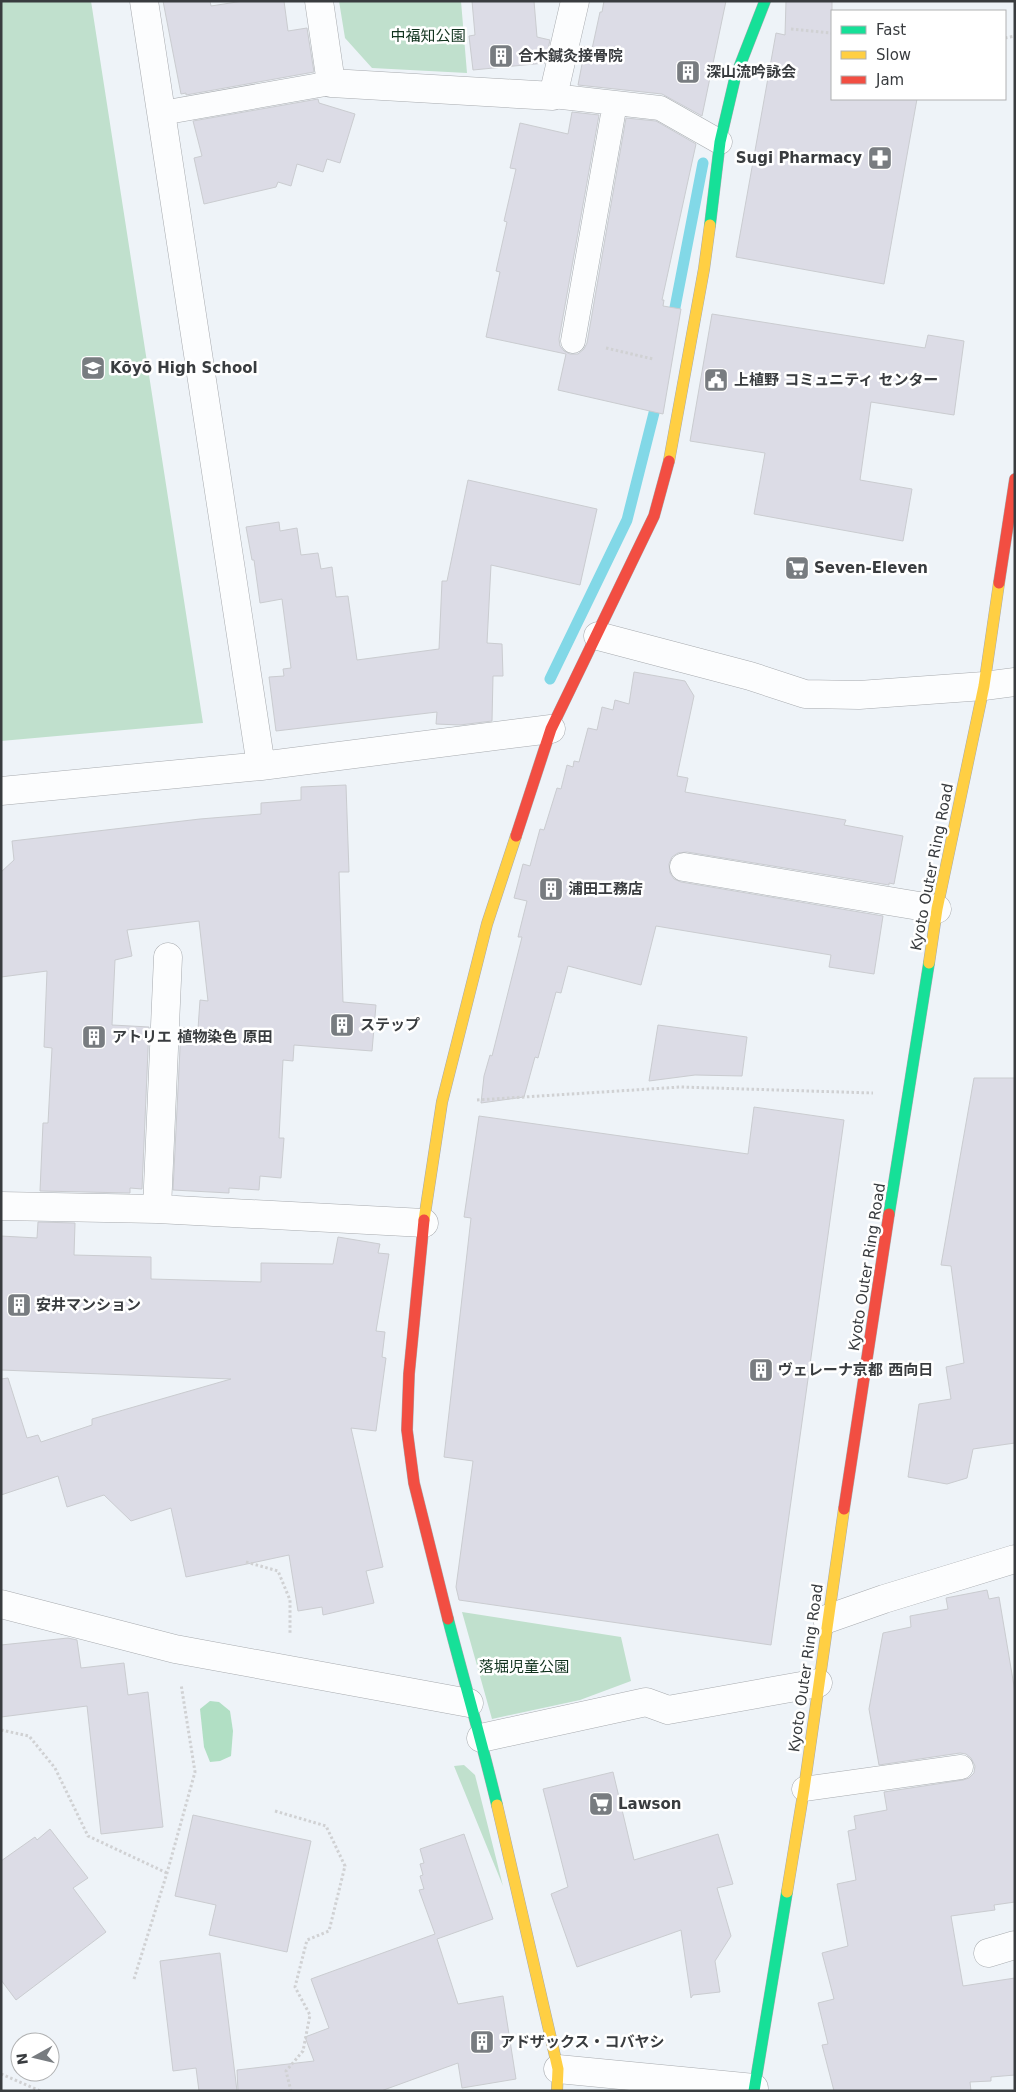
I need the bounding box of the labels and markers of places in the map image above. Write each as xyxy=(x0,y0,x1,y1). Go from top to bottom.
building icon: 合木鍼灸接骨院 xyxy=(488,43,514,69)
place label: 合木鍼灸接骨院 xyxy=(518,47,623,65)
building icon: 深山流吟詠会 xyxy=(675,59,701,85)
place label: 深山流吟詠会 xyxy=(706,63,796,81)
pharmacy icon: Sugi Pharmacy xyxy=(867,145,893,171)
place label: Sugi Pharmacy xyxy=(736,149,862,167)
school or university icon: Kōyō High School xyxy=(80,355,106,381)
place label: Kōyō High School xyxy=(110,359,258,377)
public building icon: 上植野 コミュニティ センター xyxy=(703,367,729,393)
place label: 上植野 コミュニティ センター xyxy=(734,371,939,389)
supermarket icon: Seven-Eleven xyxy=(784,555,810,581)
place label: Seven-Eleven xyxy=(814,559,928,577)
building icon: 浦田工務店 xyxy=(538,876,564,902)
place label: 浦田工務店 xyxy=(568,880,643,898)
building icon: ステップ xyxy=(329,1012,355,1038)
place label: ステップ xyxy=(360,1016,420,1034)
building icon: アトリエ 植物染色 原田 xyxy=(81,1024,107,1050)
place label: アトリエ 植物染色 原田 xyxy=(112,1028,272,1046)
building icon: 安井マンション xyxy=(6,1292,32,1318)
place label: 安井マンション xyxy=(36,1296,141,1314)
building icon: ヴェレーナ京都 西向日 xyxy=(748,1357,774,1383)
place label: ヴェレーナ京都 西向日 xyxy=(778,1361,933,1379)
supermarket icon: Lawson xyxy=(588,1791,614,1817)
place label: Lawson xyxy=(618,1795,681,1813)
building icon: アドザックス・コバヤシ xyxy=(469,2029,495,2055)
place label: アドザックス・コバヤシ xyxy=(500,2033,665,2051)

